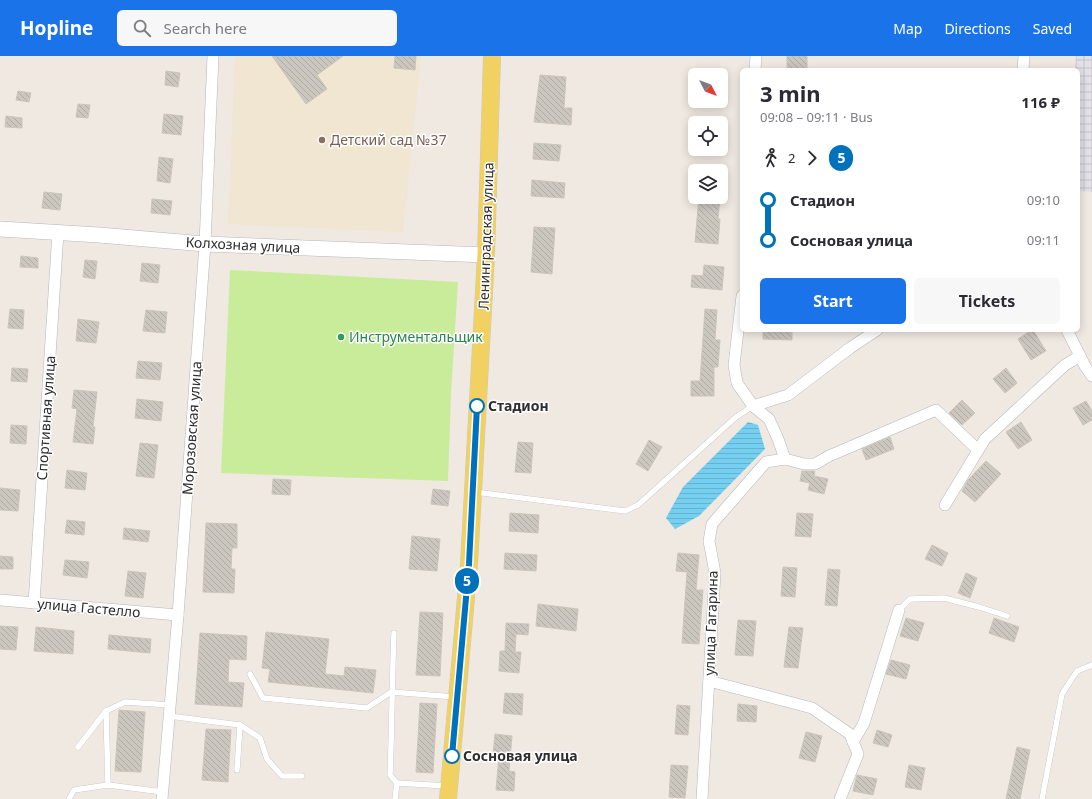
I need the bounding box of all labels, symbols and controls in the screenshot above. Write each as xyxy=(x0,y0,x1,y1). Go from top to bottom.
search box xyxy=(117,10,397,46)
text: Hopline xyxy=(20,15,93,41)
icon: search xyxy=(131,17,153,39)
text: Search here xyxy=(163,18,247,38)
text: Map xyxy=(893,19,922,38)
text: Directions xyxy=(944,19,1011,38)
text: Saved xyxy=(1033,19,1072,38)
north arrow xyxy=(688,68,728,108)
map controls xyxy=(688,68,728,204)
text: 3 min xyxy=(760,78,821,108)
text: 116 ₽ xyxy=(1021,92,1060,112)
text: 09:08 – 09:11 · Bus xyxy=(760,108,873,126)
button: locate xyxy=(688,116,728,156)
place label: Детский сад №37 xyxy=(330,130,447,149)
marker: Детский сад №37 xyxy=(317,135,327,145)
icon: walk xyxy=(760,147,782,169)
icon: forward xyxy=(801,147,823,169)
text: 5 xyxy=(837,148,845,167)
text: 2 xyxy=(788,149,795,167)
street label: Ленинградская улица xyxy=(473,162,498,310)
button: layers xyxy=(688,164,728,204)
text: Стадион xyxy=(790,190,855,210)
text: 09:10 xyxy=(1027,191,1060,209)
text: Сосновая улица xyxy=(790,230,913,250)
text: 09:11 xyxy=(1027,231,1060,249)
street label: Колхозная улица xyxy=(185,232,301,257)
button: Start xyxy=(760,278,906,324)
button: Tickets xyxy=(914,278,1060,324)
place label: Инструментальщик xyxy=(349,327,483,346)
marker: Инструментальщик xyxy=(336,332,346,342)
street label: Спортивная улица xyxy=(32,355,59,481)
street label: Морозовская улица xyxy=(177,360,206,496)
place label: Стадион xyxy=(488,396,549,415)
marker: Стадион xyxy=(469,398,485,414)
line badge: 5 xyxy=(454,568,480,594)
street label: улица Гагарина xyxy=(699,570,722,676)
text: 5 xyxy=(463,571,471,590)
street label: улица Гастелло xyxy=(37,594,141,621)
place label: Сосновая улица xyxy=(463,746,578,765)
marker: Сосновая улица xyxy=(444,748,460,764)

